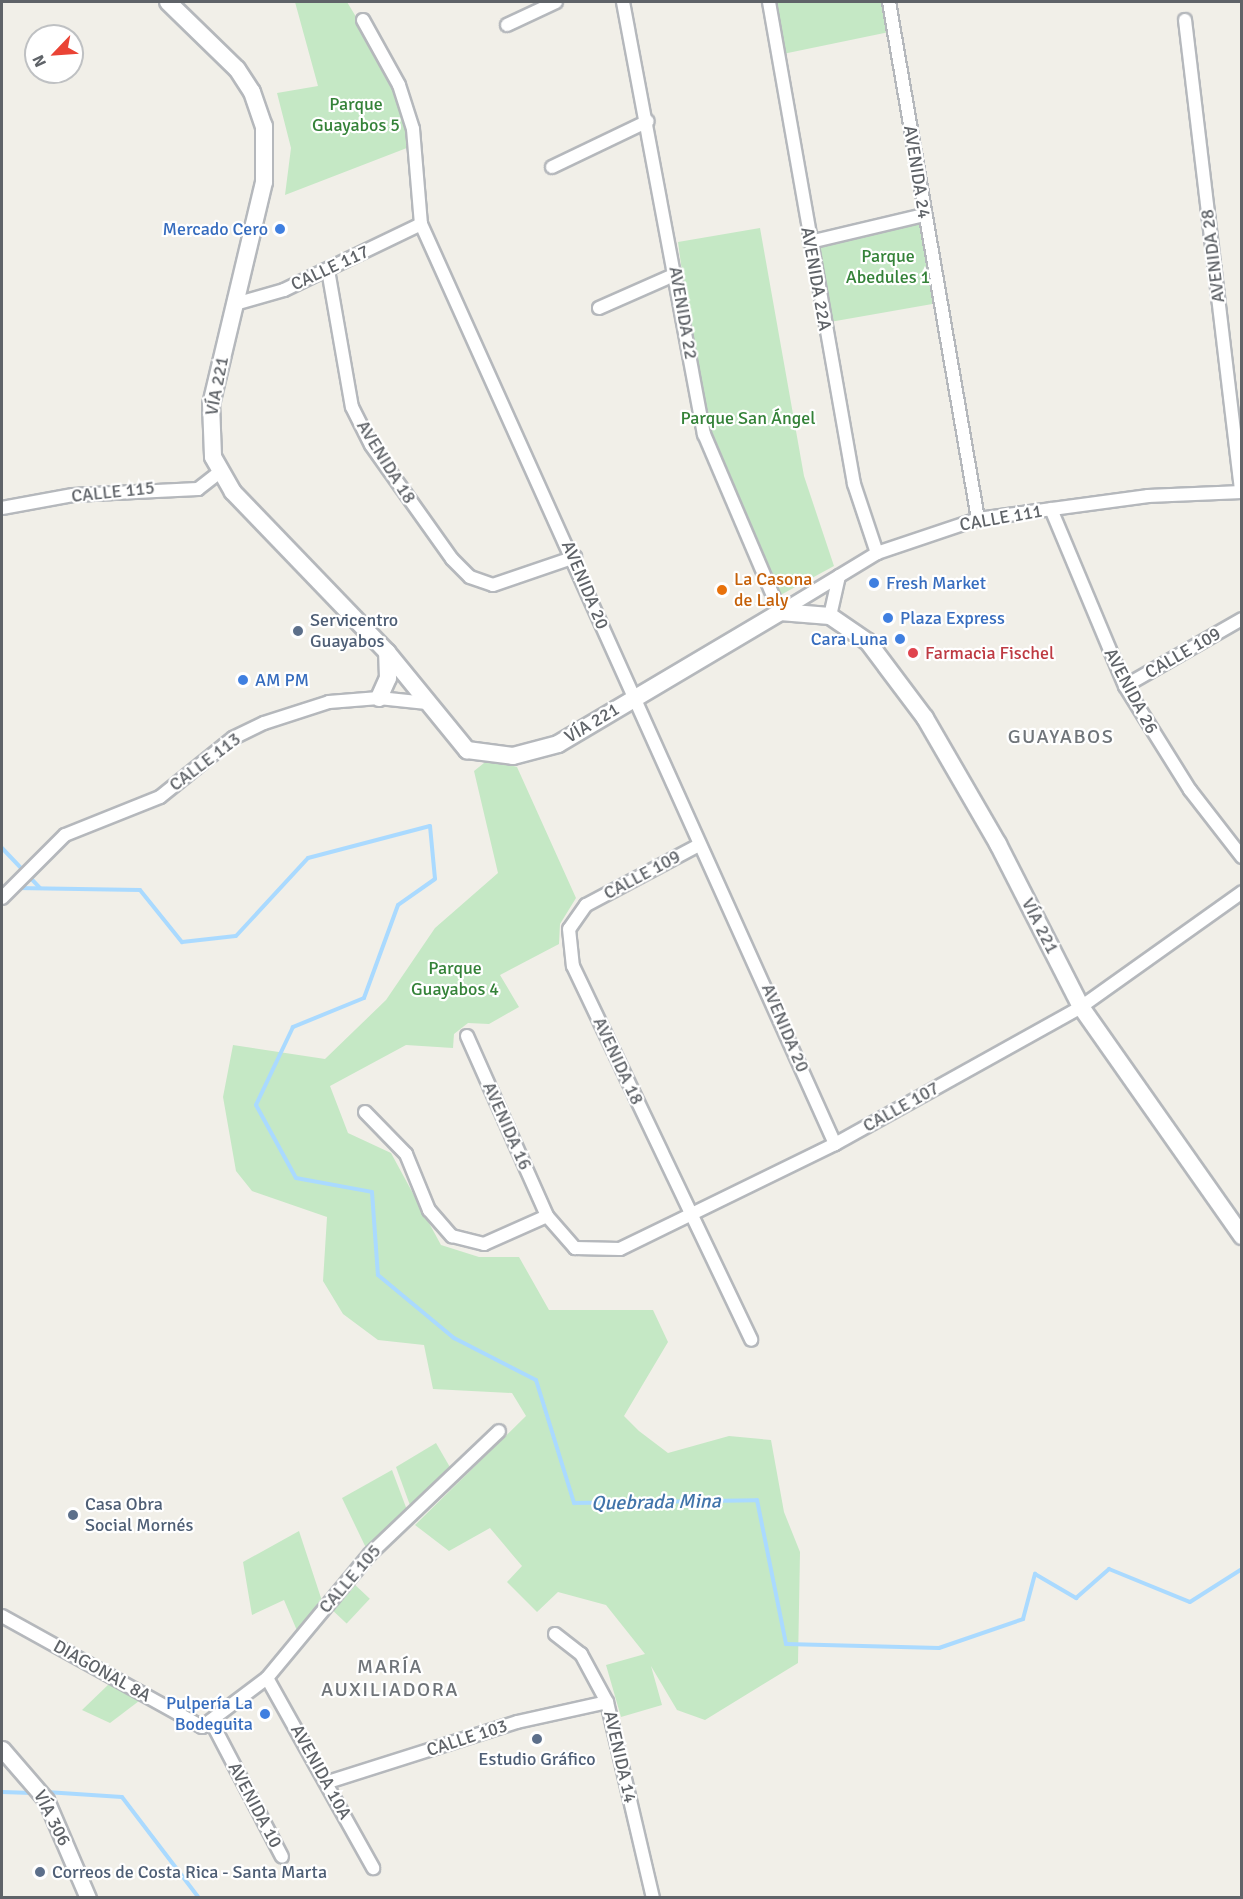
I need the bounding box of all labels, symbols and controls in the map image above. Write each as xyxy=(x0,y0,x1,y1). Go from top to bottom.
north arrow xyxy=(24,24,84,84)
text: N xyxy=(28,51,51,70)
park label: Parque Guayabos 5 xyxy=(312,94,400,136)
street label: AVENIDA 24 xyxy=(899,124,935,220)
street label: AVENIDA 28 xyxy=(1197,208,1229,304)
place label: Mercado Cero xyxy=(162,218,268,240)
marker: Mercado Cero xyxy=(273,222,287,236)
street label: AVENIDA 22A xyxy=(796,225,836,333)
street label: CALLE 117 xyxy=(288,241,372,295)
park label: Parque Abedules 1 xyxy=(846,246,930,288)
street label: AVENIDA 22 xyxy=(664,265,702,361)
street label: VÍA 221 xyxy=(201,355,233,417)
park label: Parque San Ángel xyxy=(680,407,816,429)
street label: AVENIDA 18 xyxy=(352,416,420,508)
street label: CALLE 115 xyxy=(70,477,156,507)
street label: CALLE 111 xyxy=(958,500,1044,536)
street label: AVENIDA 20 xyxy=(557,538,613,632)
place label: La Casona de Laly xyxy=(734,569,812,612)
place label: Fresh Market xyxy=(886,572,986,594)
marker: Fresh Market xyxy=(867,576,881,590)
marker: La Casona de Laly xyxy=(715,583,729,597)
place label: Plaza Express xyxy=(900,607,1005,629)
place label: Servicentro Guayabos xyxy=(310,610,398,652)
marker: Plaza Express xyxy=(881,611,895,625)
street label: CALLE 109 xyxy=(1141,623,1225,683)
marker: Servicentro Guayabos xyxy=(291,624,305,638)
place label: Cara Luna xyxy=(811,628,888,650)
marker: Cara Luna xyxy=(893,632,907,646)
place label: Farmacia Fischel xyxy=(925,642,1054,664)
street label: AVENIDA 26 xyxy=(1099,644,1163,738)
marker: Farmacia Fischel xyxy=(906,646,920,660)
place label: AM PM xyxy=(255,669,309,691)
marker: AM PM xyxy=(236,673,250,687)
street label: VÍA 221 xyxy=(561,698,623,748)
district label: GUAYABOS xyxy=(1008,724,1114,748)
street label: CALLE 113 xyxy=(165,728,245,796)
street label: CALLE 109 xyxy=(600,846,684,904)
street label: VÍA 221 xyxy=(1017,894,1063,958)
park label: Parque Guayabos 4 xyxy=(411,958,499,1000)
street label: AVENIDA 20 xyxy=(757,981,813,1075)
street label: AVENIDA 18 xyxy=(588,1014,648,1108)
street label: CALLE 107 xyxy=(859,1077,943,1137)
street label: AVENIDA 16 xyxy=(478,1079,536,1173)
water label: Quebrada Mina xyxy=(591,1489,721,1515)
place label: Casa Obra Social Mornés xyxy=(85,1494,193,1537)
marker: Casa Obra Social Mornés xyxy=(66,1508,80,1522)
street label: CALLE 105 xyxy=(314,1540,386,1618)
street label: DIAGONAL 8A xyxy=(49,1635,155,1707)
district label: MARÍA AUXILIADORA xyxy=(321,1655,459,1702)
place label: Pulpería La Bodeguita xyxy=(166,1693,253,1736)
marker: Pulpería La Bodeguita xyxy=(258,1707,272,1721)
street label: AVENIDA 14 xyxy=(599,1709,641,1805)
street label: CALLE 103 xyxy=(424,1715,510,1761)
street label: AVENIDA 10A xyxy=(286,1721,356,1823)
marker: Estudio Gráfico xyxy=(530,1732,544,1746)
place label: Estudio Gráfico xyxy=(478,1748,596,1770)
street label: AVENIDA 10 xyxy=(223,1758,287,1852)
street label: VÍA 306 xyxy=(29,1786,75,1850)
place label: Correos de Costa Rica - Santa Marta xyxy=(52,1861,327,1883)
marker: Correos de Costa Rica - Santa Marta xyxy=(33,1865,47,1879)

